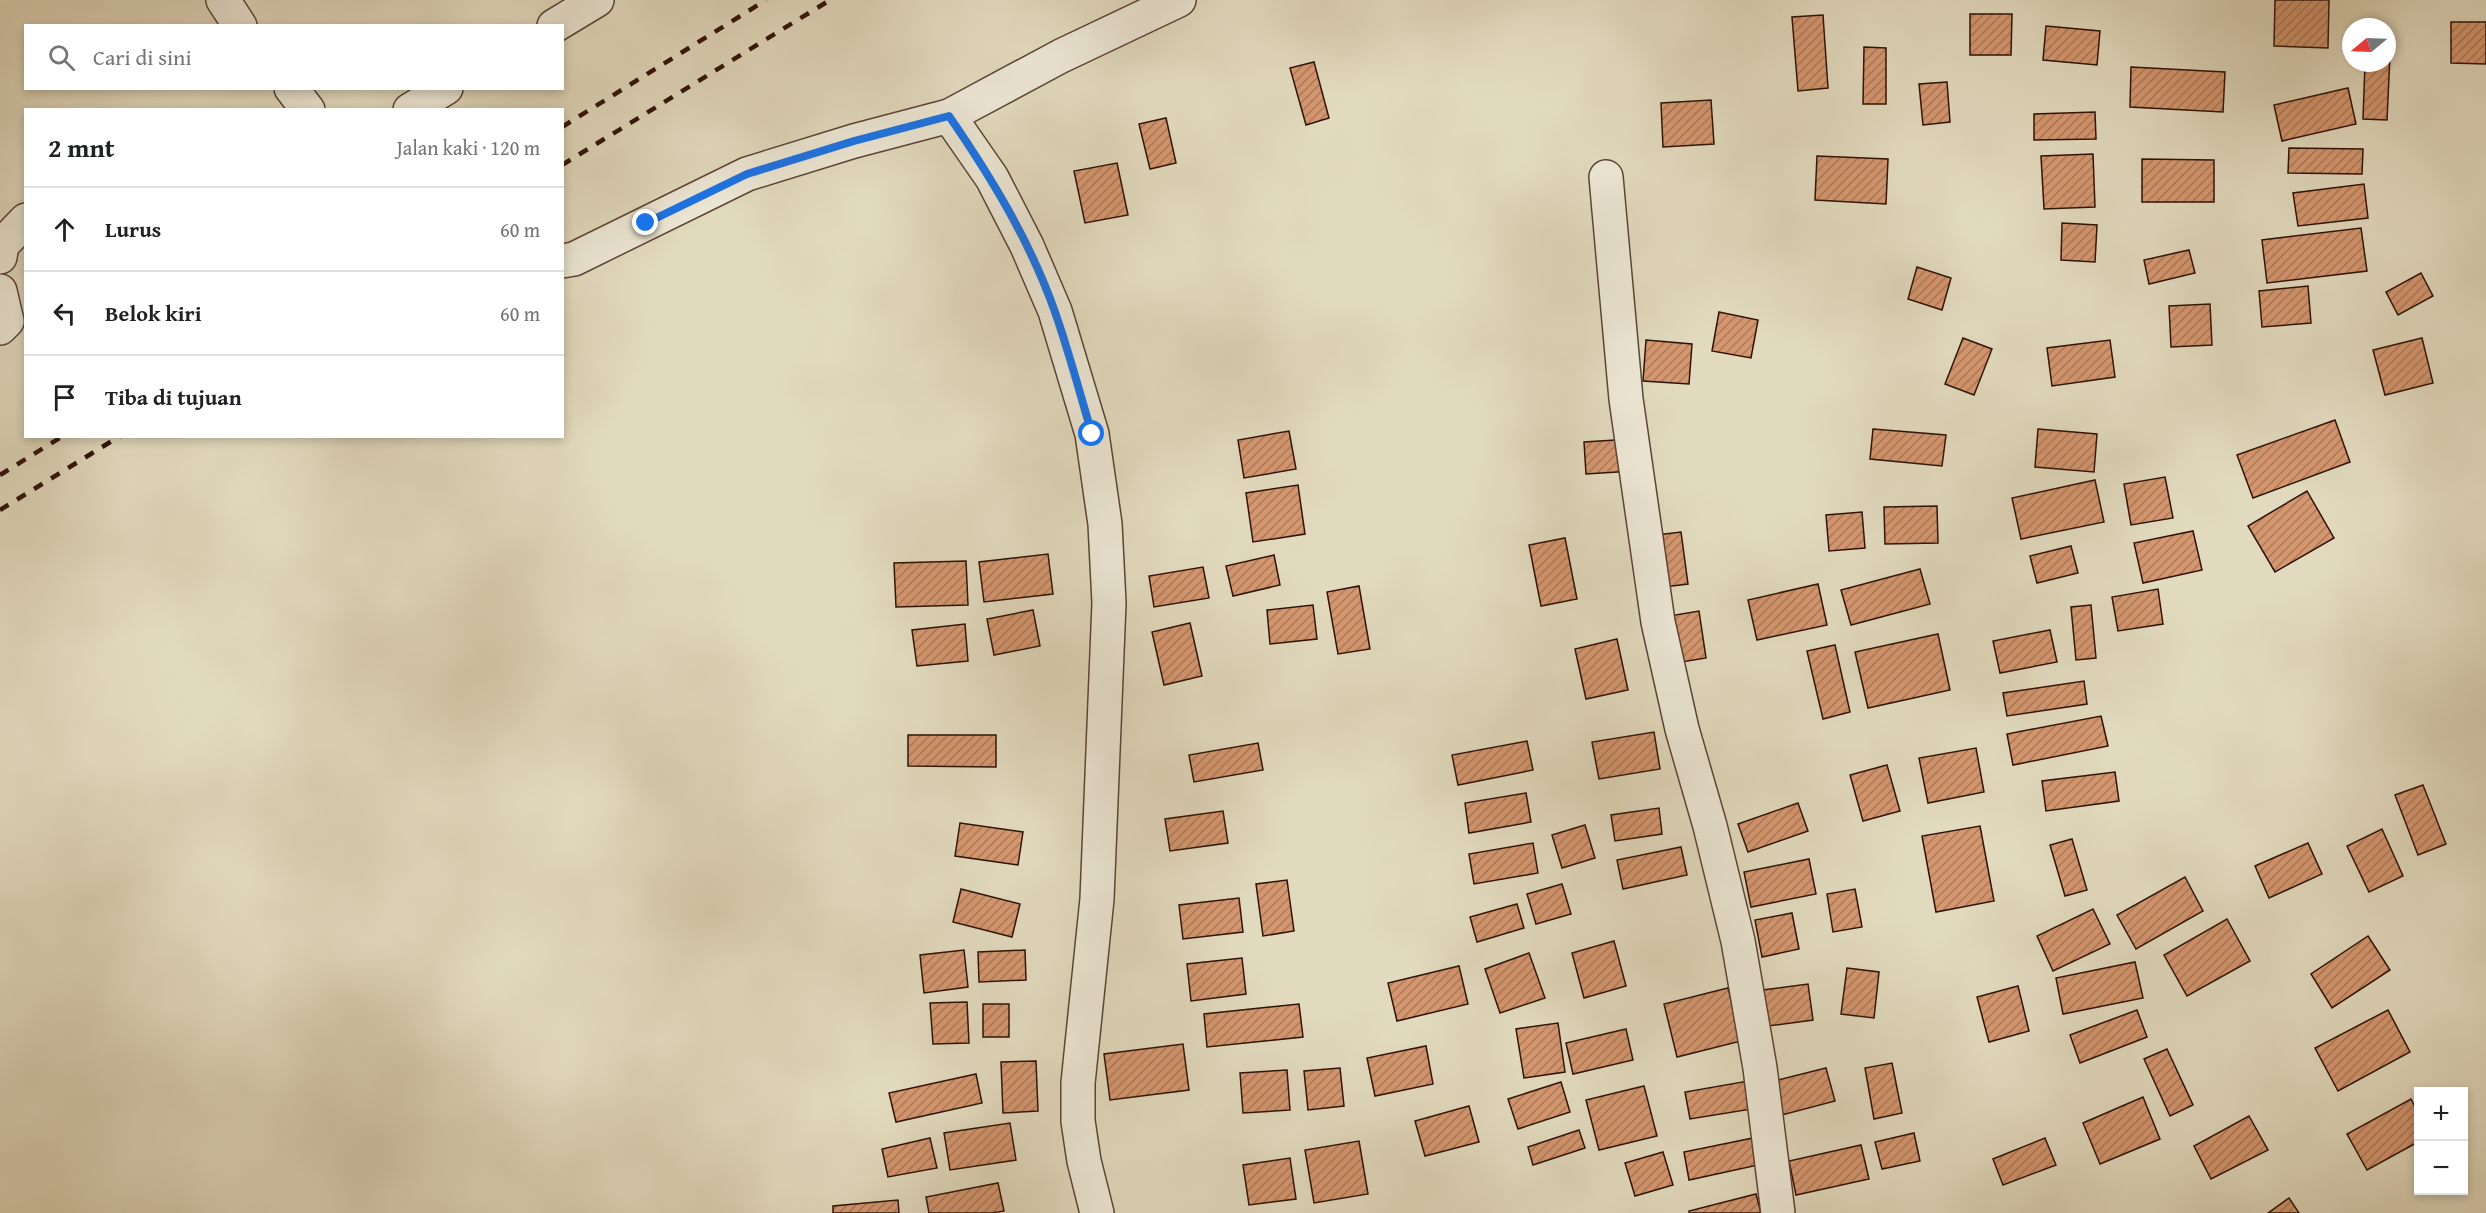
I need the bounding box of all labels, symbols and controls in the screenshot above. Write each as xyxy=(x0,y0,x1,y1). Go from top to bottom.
north arrow xyxy=(2342,18,2396,72)
search box xyxy=(24,24,564,90)
icon: search xyxy=(45,41,78,74)
text: Cari di sini xyxy=(93,41,192,73)
text: 2 mnt xyxy=(48,128,115,167)
text: Jalan kaki · 120 m xyxy=(396,133,540,162)
route end xyxy=(632,209,658,235)
icon: ahead xyxy=(48,213,81,246)
text: Lurus xyxy=(105,213,161,245)
text: 60 m xyxy=(500,215,540,244)
icon: left xyxy=(48,297,81,330)
text: Belok kiri xyxy=(105,297,202,329)
text: 60 m xyxy=(500,299,540,328)
icon: arrive xyxy=(48,381,81,414)
text: Tiba di tujuan xyxy=(105,381,242,413)
route start xyxy=(1078,420,1104,446)
map controls xyxy=(2414,1087,2468,1195)
button: + xyxy=(2414,1087,2468,1141)
button: − xyxy=(2414,1141,2468,1195)

